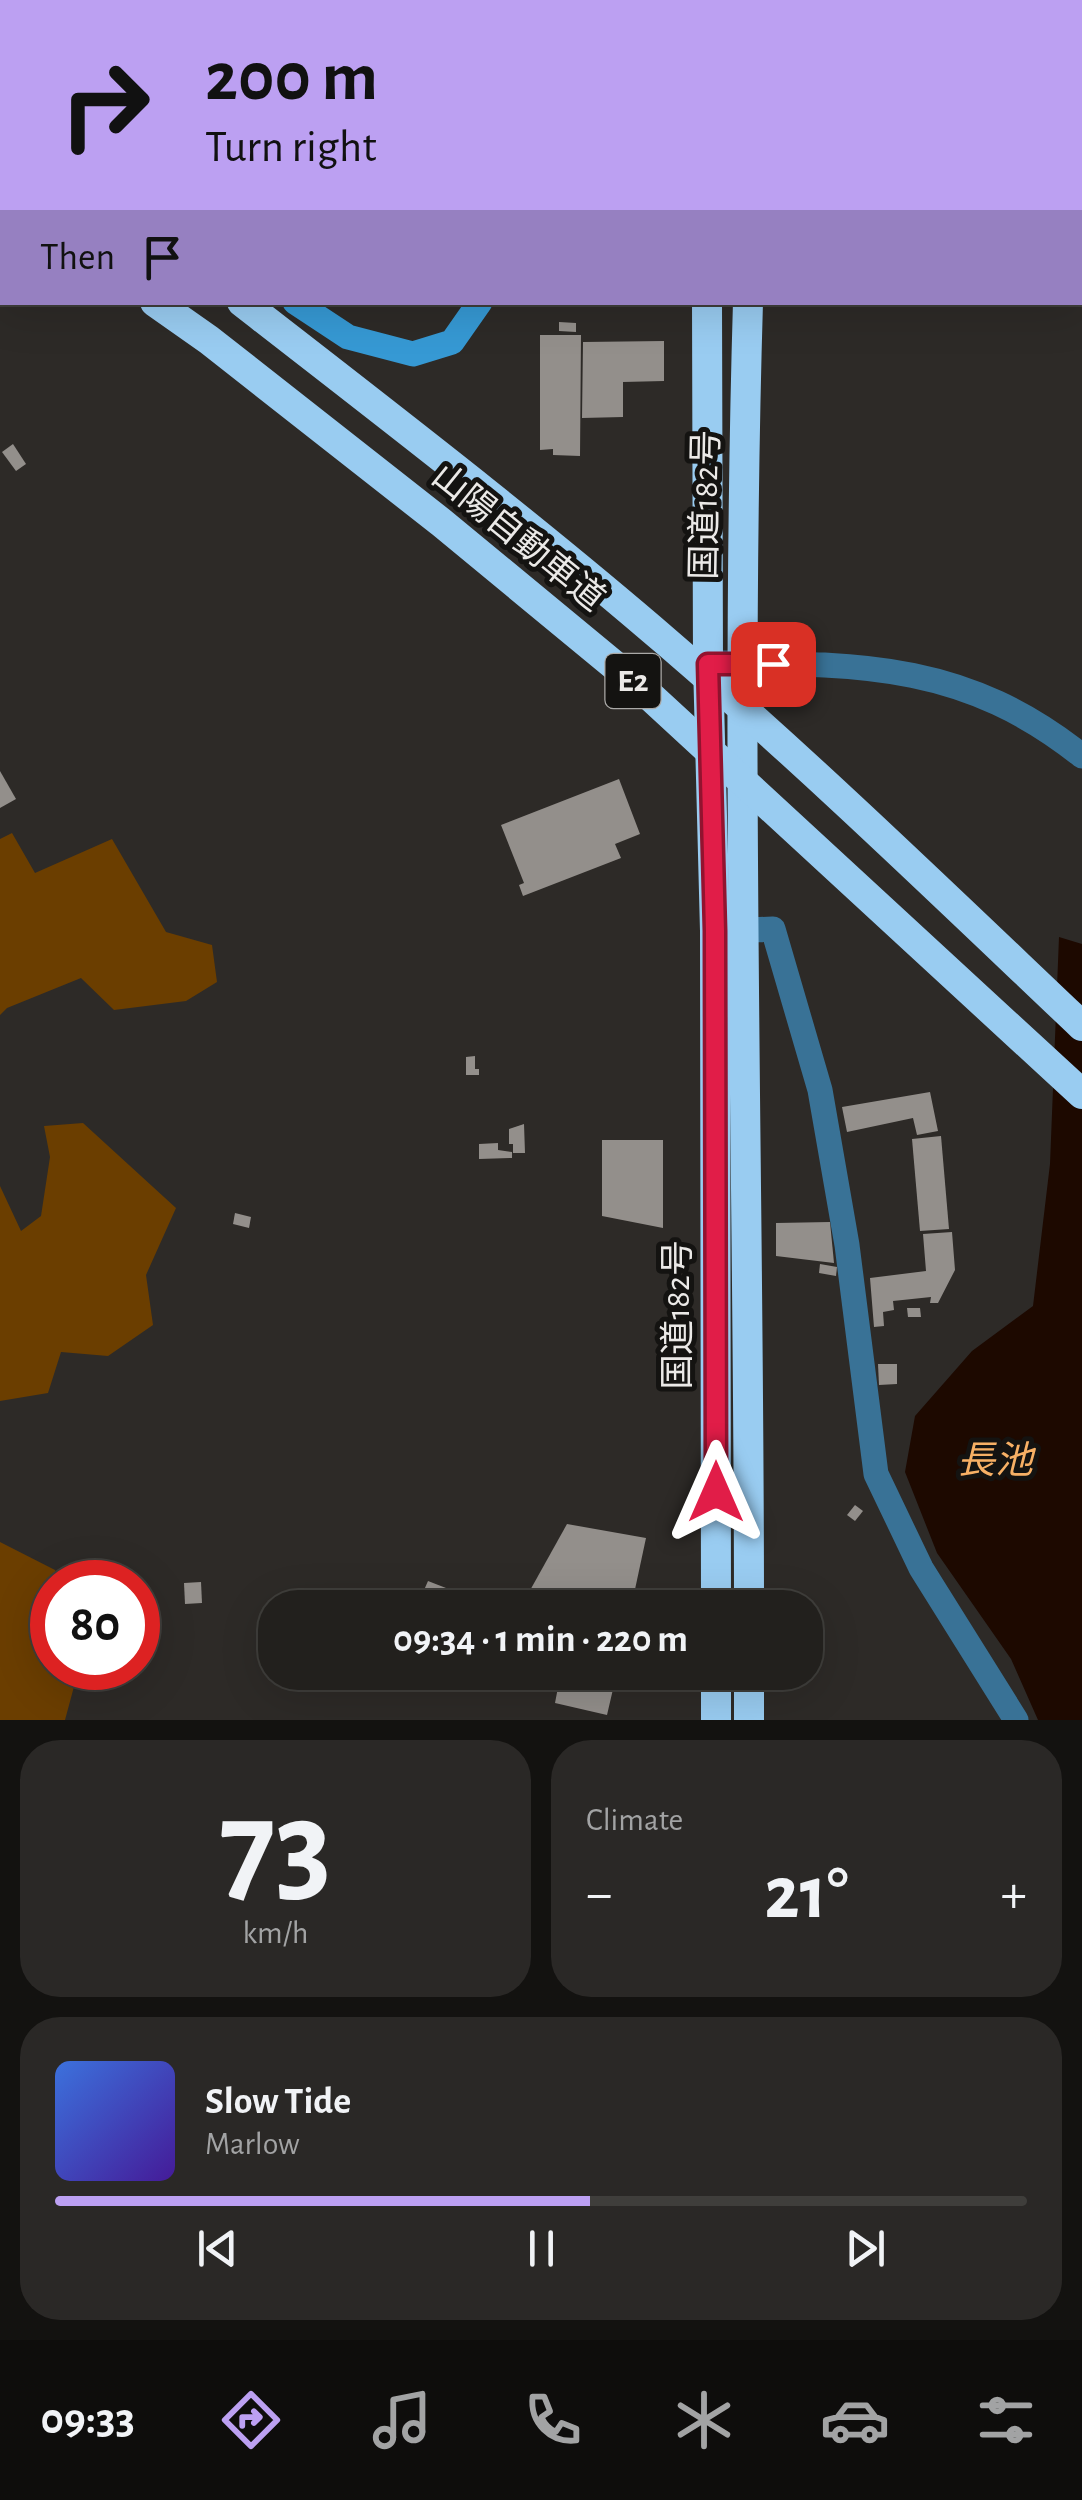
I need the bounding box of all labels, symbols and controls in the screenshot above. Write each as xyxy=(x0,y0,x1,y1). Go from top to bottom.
icon: right xyxy=(40,40,170,170)
text: 200 m xyxy=(205,43,378,113)
text: Turn right xyxy=(205,125,377,170)
icon: arrive xyxy=(135,230,190,285)
text: Then xyxy=(40,239,115,277)
street label: 国道182号 xyxy=(685,430,725,580)
street label: 山陽自動車道 xyxy=(425,457,612,618)
pin xyxy=(731,622,816,707)
icon: arrive xyxy=(746,637,801,692)
road number: E2 xyxy=(606,654,660,708)
street label: 国道182号 xyxy=(659,1240,696,1390)
position arrow xyxy=(664,1440,768,1544)
water label: 長池 xyxy=(957,1441,1037,1481)
speed limit sign: 80 xyxy=(30,1560,160,1690)
text: 09:34 · 1 min · 220 m xyxy=(393,1621,688,1659)
text: 73 xyxy=(219,1784,332,1914)
text: Climate xyxy=(586,1804,683,1836)
text: 21° xyxy=(764,1857,849,1932)
text: − xyxy=(586,1867,612,1922)
text: + xyxy=(1001,1867,1027,1922)
text: km/h xyxy=(242,1917,309,1949)
text: Slow Tide xyxy=(205,2083,351,2121)
text: Marlow xyxy=(205,2128,300,2160)
icon: previous xyxy=(190,2221,245,2276)
icon: pause xyxy=(514,2221,569,2276)
icon: next xyxy=(838,2221,893,2276)
icon: directions xyxy=(216,2385,286,2455)
icon: music xyxy=(367,2385,437,2455)
icon: phone xyxy=(518,2385,588,2455)
icon: climate xyxy=(669,2385,739,2455)
icon: car xyxy=(820,2385,890,2455)
icon: filters xyxy=(971,2385,1041,2455)
text: 09:33 xyxy=(41,2397,135,2442)

